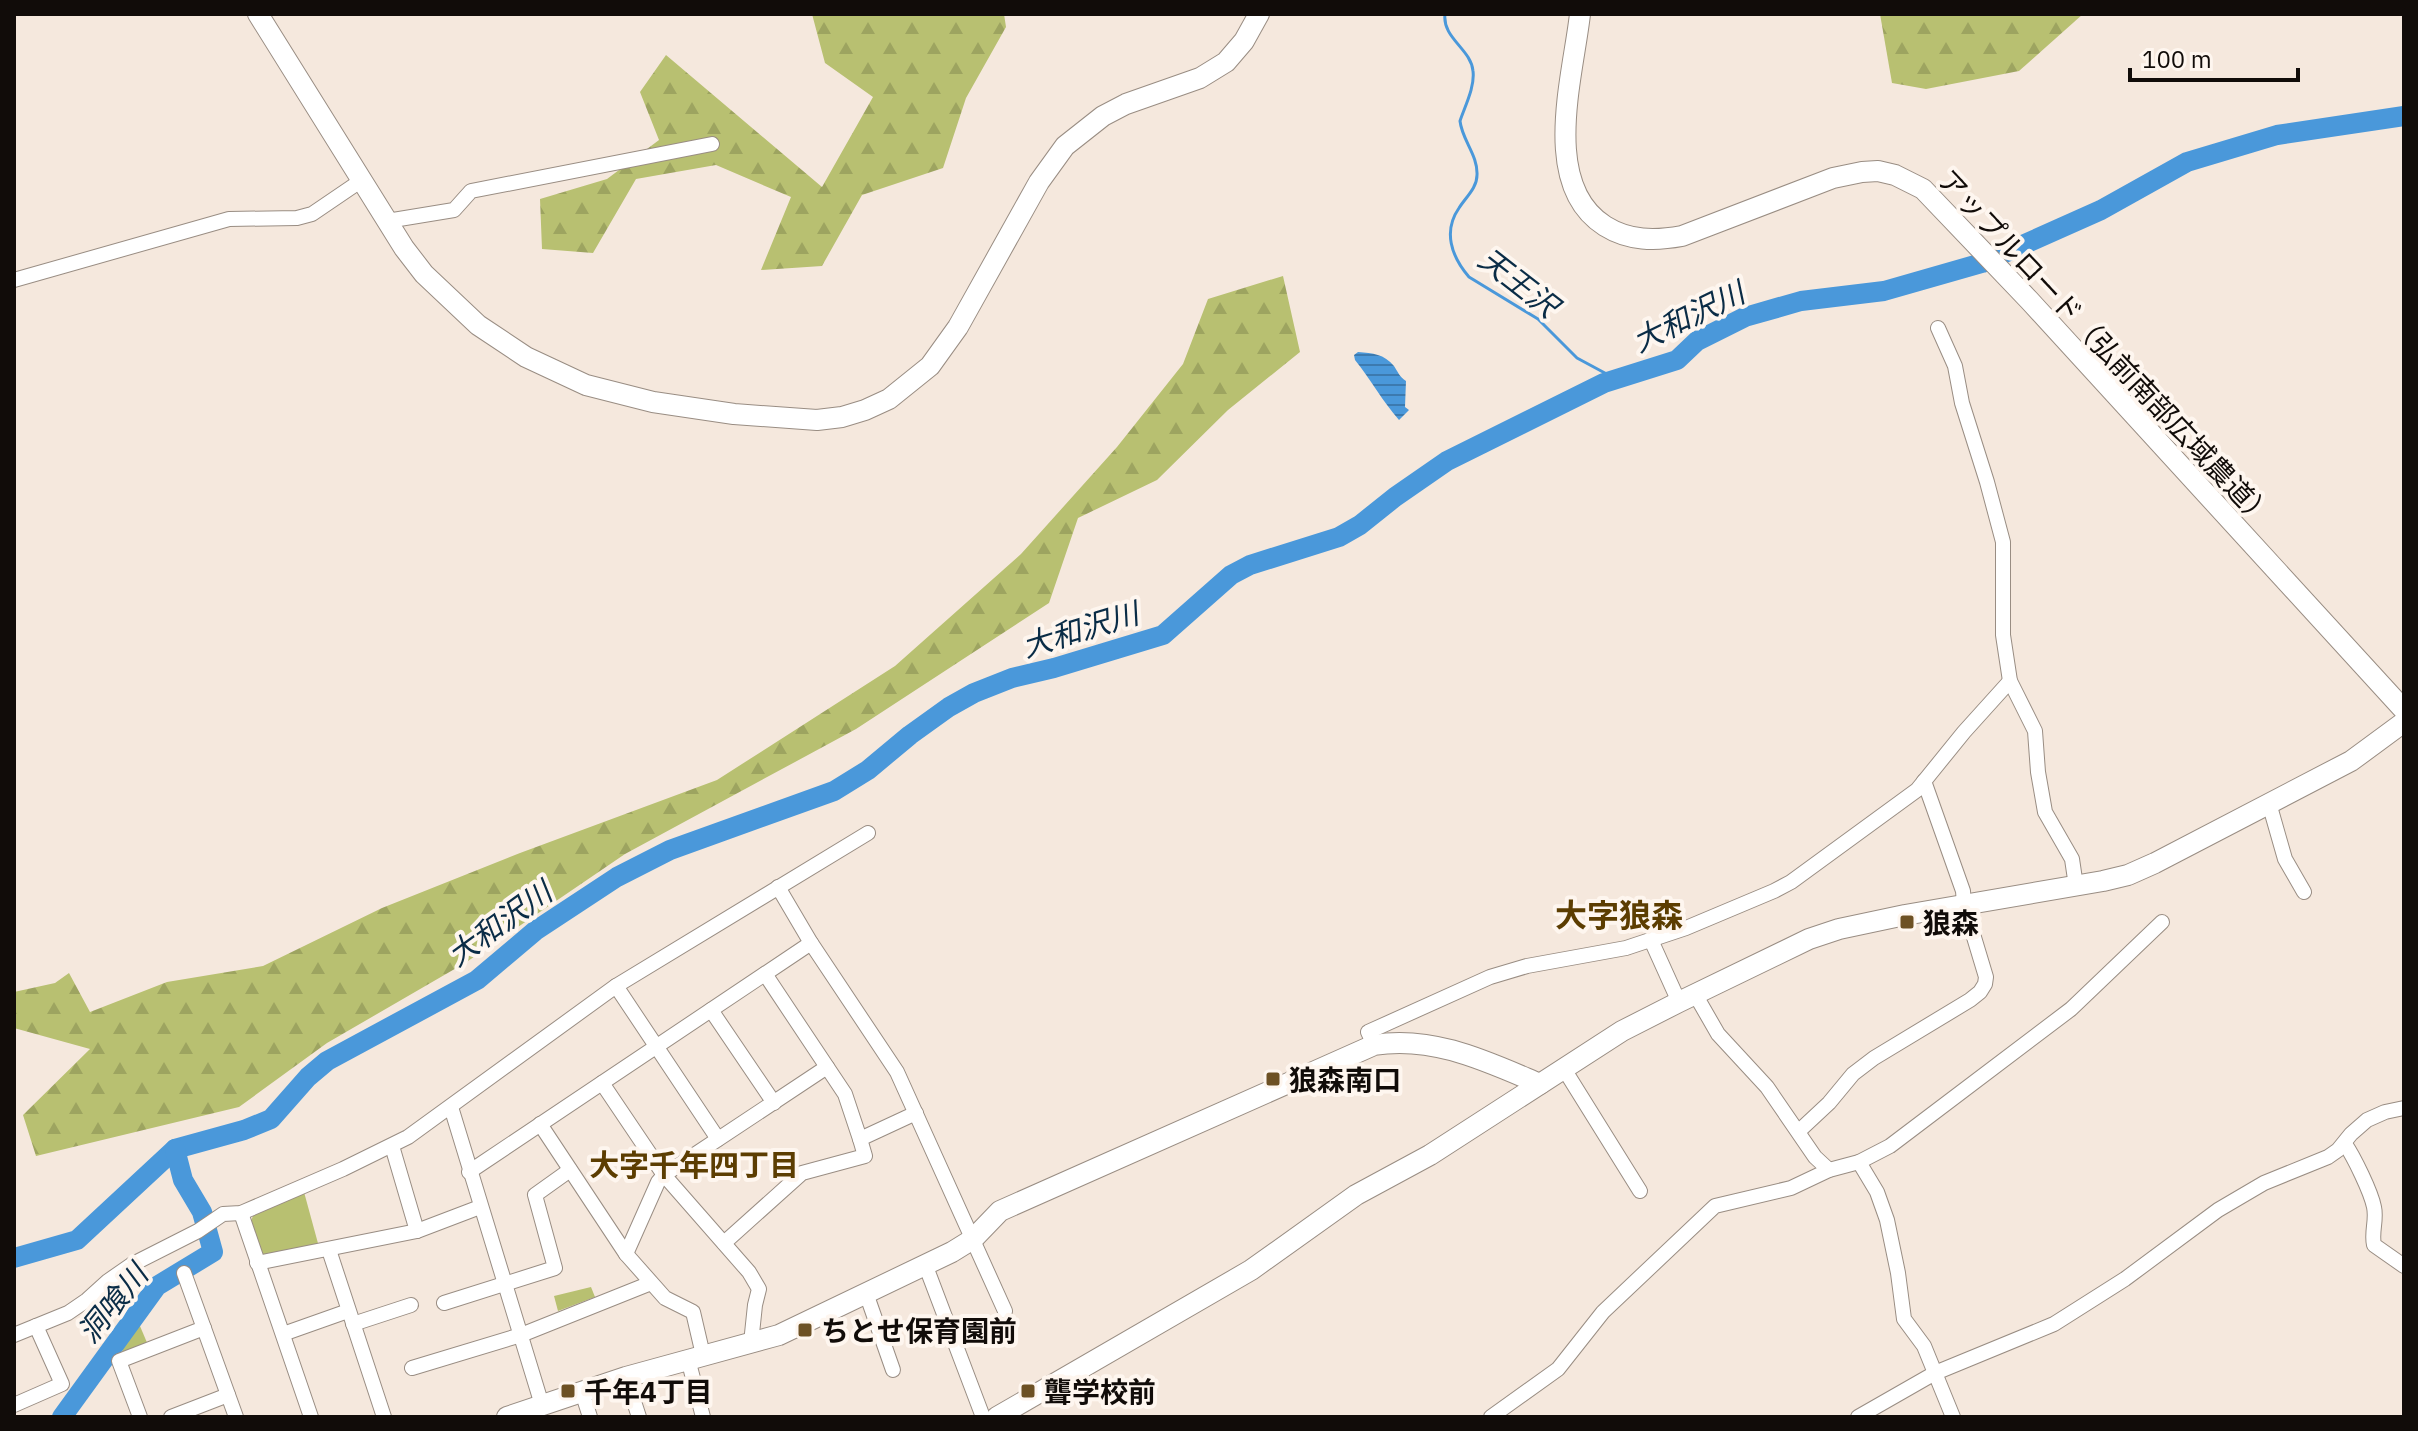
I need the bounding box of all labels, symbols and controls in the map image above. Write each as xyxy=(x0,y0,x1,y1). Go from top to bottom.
scale bar xyxy=(2130,32,2298,82)
text: 100 m xyxy=(2142,43,2212,75)
street label: アップルロード（弘前南部広域農道） xyxy=(1930,161,2282,535)
water label: 天王沢 xyxy=(1472,239,1570,328)
water label: 大和沢川 xyxy=(1626,271,1753,360)
water label: 大和沢川 xyxy=(1017,592,1146,665)
water label: 大和沢川 xyxy=(439,870,561,974)
district label: 大字狼森 xyxy=(1555,894,1683,936)
place label: 狼森 xyxy=(1923,904,1979,941)
marker: 狼森 xyxy=(1898,913,1916,931)
place label: 狼森南口 xyxy=(1289,1061,1401,1098)
marker: 狼森南口 xyxy=(1264,1070,1282,1088)
district label: 大字千年四丁目 xyxy=(589,1145,799,1184)
water label: 洞喰川 xyxy=(69,1253,157,1350)
place label: ちとせ保育園前 xyxy=(821,1312,1017,1349)
marker: ちとせ保育園前 xyxy=(796,1321,814,1339)
place label: 千年4丁目 xyxy=(584,1373,713,1410)
place label: 聾学校前 xyxy=(1044,1373,1156,1410)
marker: 千年4丁目 xyxy=(559,1382,577,1400)
marker: 聾学校前 xyxy=(1019,1382,1037,1400)

